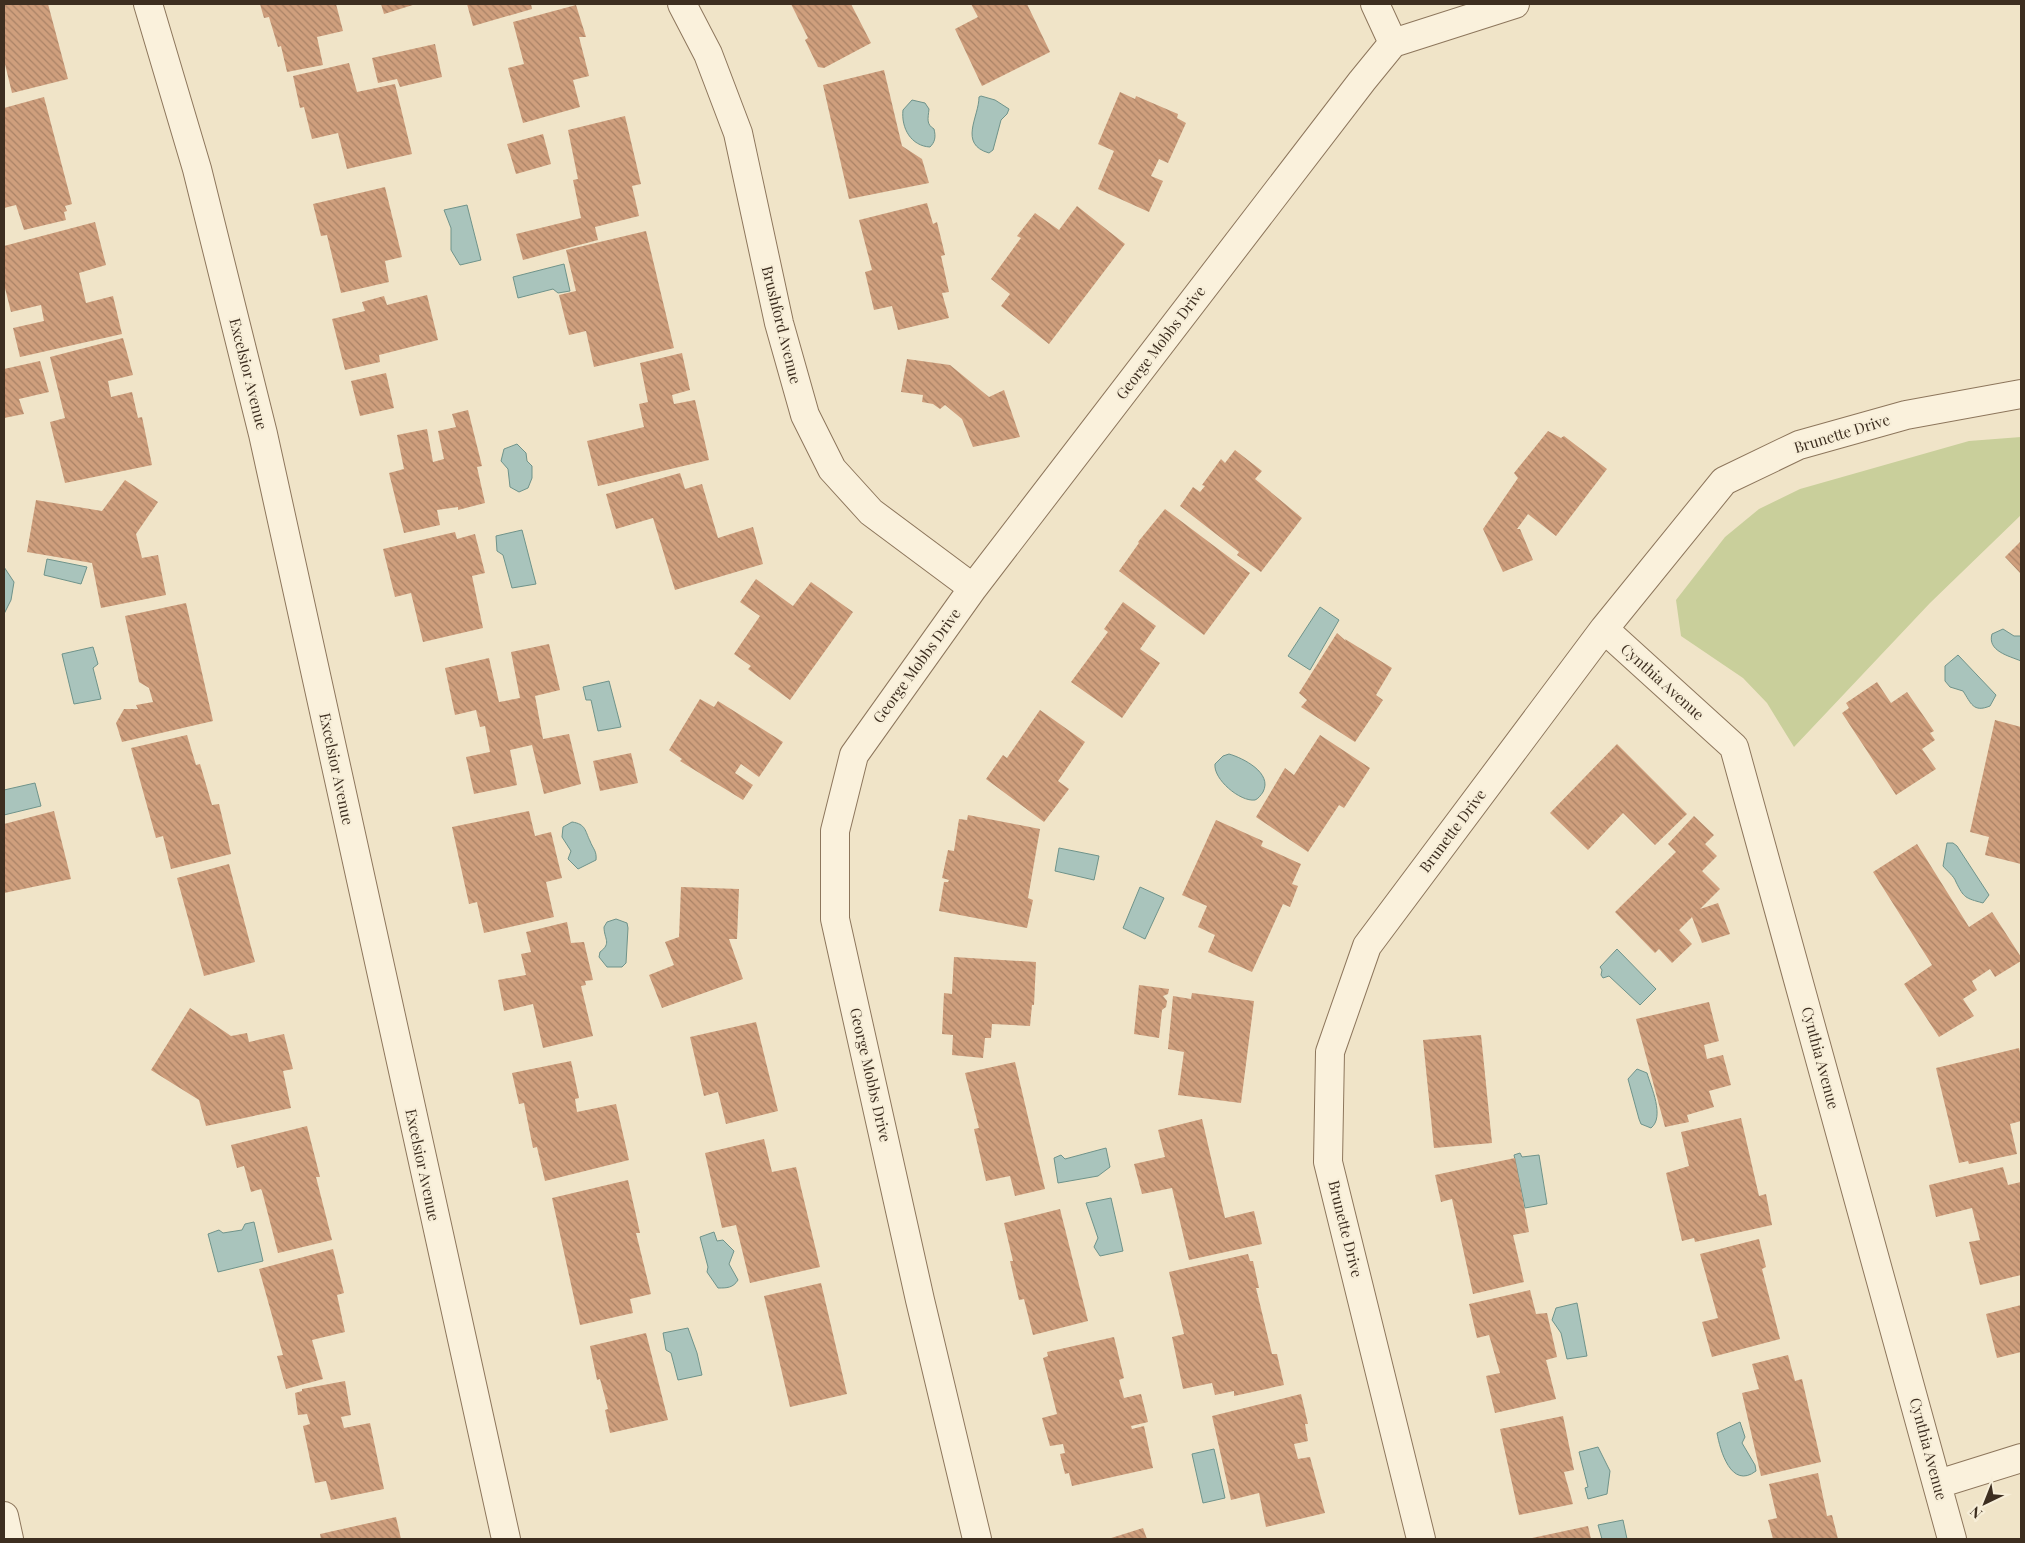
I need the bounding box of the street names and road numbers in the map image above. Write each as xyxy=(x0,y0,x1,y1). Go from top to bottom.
street label: Brushford Avenue xyxy=(758,264,806,386)
street label: George Mobbs Drive xyxy=(1111,282,1209,403)
street label: Excelsior Avenue xyxy=(225,316,272,432)
street label: Brunette Drive xyxy=(1791,409,1892,457)
street label: George Mobbs Drive xyxy=(868,604,965,727)
street label: Cynthia Avenue xyxy=(1617,639,1709,724)
street label: Excelsior Avenue xyxy=(315,711,359,827)
street label: Brunette Drive xyxy=(1414,785,1490,876)
street label: Cynthia Avenue xyxy=(1798,1004,1844,1111)
street label: George Mobbs Drive xyxy=(846,1006,896,1144)
street label: Excelsior Avenue xyxy=(401,1107,445,1223)
street label: Brunette Drive xyxy=(1324,1178,1368,1279)
street label: Cynthia Avenue xyxy=(1906,1395,1952,1502)

